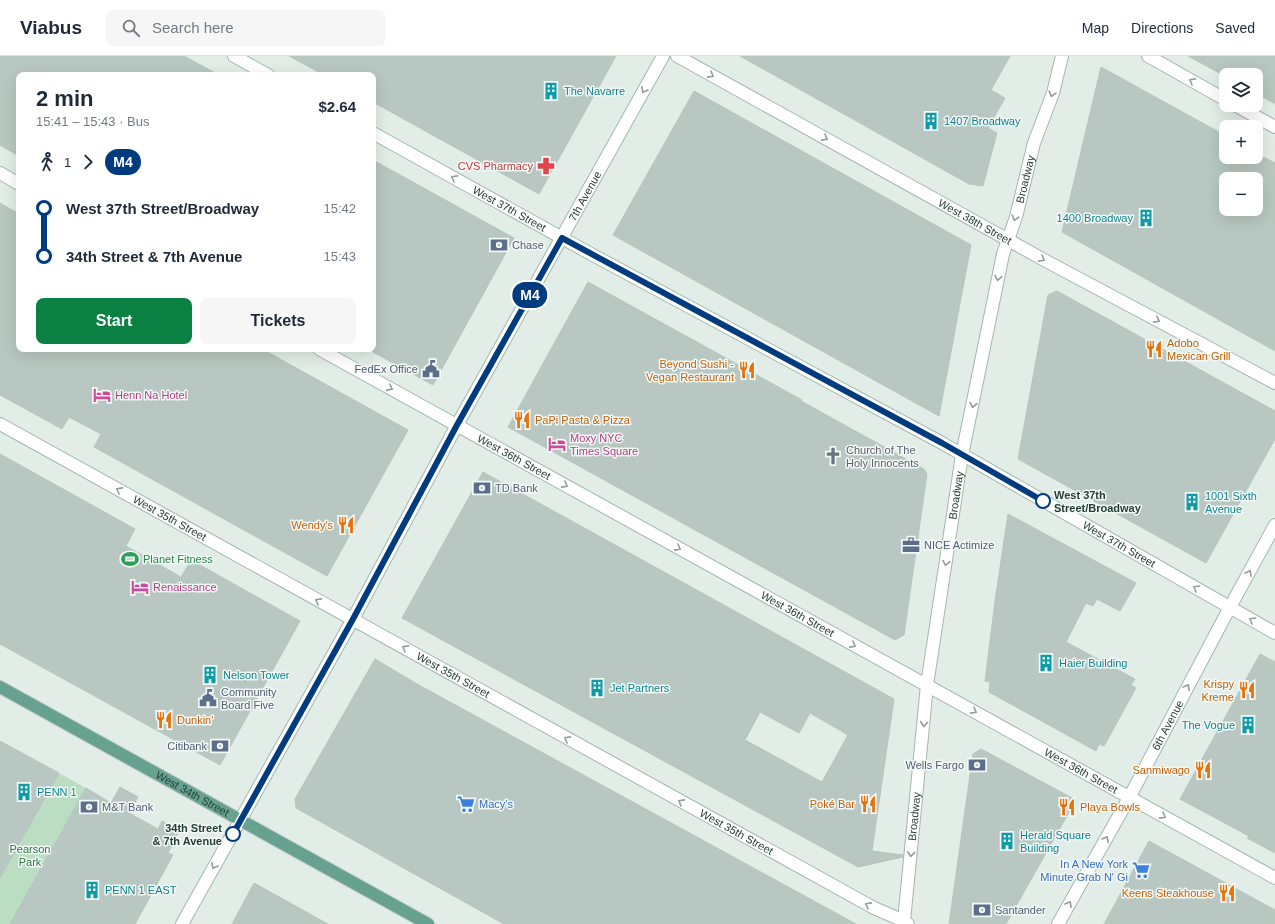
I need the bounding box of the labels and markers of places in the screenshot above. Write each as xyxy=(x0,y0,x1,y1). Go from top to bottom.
building icon: The Navarre xyxy=(541,81,561,101)
place label: The Navarre xyxy=(564,85,625,97)
building icon: 1407 Broadway xyxy=(921,111,941,131)
place label: 1407 Broadway xyxy=(944,115,1021,127)
pharmacy icon: CVS Pharmacy xyxy=(536,156,556,176)
place label: CVS Pharmacy xyxy=(458,160,533,172)
building icon: 1400 Broadway xyxy=(1136,208,1156,228)
place label: 1400 Broadway xyxy=(1057,212,1133,224)
bank icon: Chase xyxy=(489,235,509,255)
place label: Chase xyxy=(512,239,544,251)
place label: Adobo Mexican Grill xyxy=(1167,337,1231,362)
restaurant icon: Adobo Mexican Grill xyxy=(1144,339,1164,359)
place label: Beyond Sushi - Vegan Restaurant xyxy=(646,358,734,383)
public building icon: FedEx Office xyxy=(421,359,441,379)
restaurant icon: Beyond Sushi - Vegan Restaurant xyxy=(737,360,757,380)
place label: FedEx Office xyxy=(355,363,418,375)
hotel icon: Henn Na Hotel xyxy=(92,385,112,405)
place label: Henn Na Hotel xyxy=(115,389,187,401)
restaurant icon: PaPi Pasta & Pizza xyxy=(512,410,532,430)
place label: PaPi Pasta & Pizza xyxy=(535,414,631,426)
place label: Moxy NYC Times Square xyxy=(570,432,638,457)
hotel icon: Moxy NYC Times Square xyxy=(547,434,567,454)
place label: Church of The Holy Innocents xyxy=(846,444,919,469)
church icon: Church of The Holy Innocents xyxy=(823,446,843,466)
bank icon: TD Bank xyxy=(472,478,492,498)
place label: TD Bank xyxy=(495,482,538,494)
place label: West 37th Street/Broadway xyxy=(1054,489,1142,514)
place label: 1001 Sixth Avenue xyxy=(1205,490,1257,515)
building icon: 1001 Sixth Avenue xyxy=(1182,492,1202,512)
marker: West 37th Street/Broadway xyxy=(1035,493,1051,509)
restaurant icon: Wendy's xyxy=(336,515,356,535)
place label: Wendy's xyxy=(291,519,333,531)
office icon: NICE Actimize xyxy=(901,535,921,555)
place label: NICE Actimize xyxy=(924,539,994,551)
sports icon: Planet Fitness xyxy=(120,549,140,569)
place label: Planet Fitness xyxy=(143,553,213,565)
hotel icon: Renaissance xyxy=(130,577,150,597)
place label: Renaissance xyxy=(153,581,217,593)
building icon: Haier Building xyxy=(1036,653,1056,673)
place label: Haier Building xyxy=(1059,657,1127,669)
building icon: Nelson Tower xyxy=(200,665,220,685)
place label: Nelson Tower xyxy=(223,669,290,681)
building icon: Jet Partners xyxy=(587,678,607,698)
place label: Krispy Kreme xyxy=(1202,678,1234,703)
restaurant icon: Krispy Kreme xyxy=(1237,680,1257,700)
place label: Jet Partners xyxy=(610,682,670,694)
place label: Community Board Five xyxy=(221,686,277,711)
public building icon: Community Board Five xyxy=(198,688,218,708)
restaurant icon: Dunkin' xyxy=(154,710,174,730)
place label: Dunkin' xyxy=(177,714,213,726)
building icon: The Vogue xyxy=(1238,715,1258,735)
place label: The Vogue xyxy=(1182,719,1235,731)
bank icon: Citibank xyxy=(210,736,230,756)
place label: Citibank xyxy=(167,740,207,752)
bank icon: Wells Fargo xyxy=(967,755,987,775)
place label: Wells Fargo xyxy=(906,759,964,771)
restaurant icon: Sanmiwago xyxy=(1193,760,1213,780)
place label: Sanmiwago xyxy=(1133,764,1190,776)
building icon: PENN 1 xyxy=(14,782,34,802)
place label: PENN 1 xyxy=(37,786,77,798)
supermarket icon: Macy's xyxy=(456,794,476,814)
restaurant icon: Poké Bar xyxy=(858,794,878,814)
bank icon: M&T Bank xyxy=(79,797,99,817)
restaurant icon: Playa Bowls xyxy=(1057,797,1077,817)
place label: Macy's xyxy=(479,798,513,810)
place label: Poké Bar xyxy=(810,798,855,810)
place label: M&T Bank xyxy=(102,801,154,813)
place label: Playa Bowls xyxy=(1080,801,1140,813)
place label: 34th Street & 7th Avenue xyxy=(153,822,222,847)
marker: 34th Street & 7th Avenue xyxy=(225,826,241,842)
place label: Herald Square Building xyxy=(1020,829,1091,854)
building icon: Herald Square Building xyxy=(997,831,1017,851)
place label: In A New York Minute Grab N' Gi xyxy=(1040,858,1128,883)
supermarket icon: In A New York Minute Grab N' Gi xyxy=(1131,860,1151,880)
building icon: PENN 1 EAST xyxy=(82,880,102,900)
restaurant icon: Keens Steakhouse xyxy=(1217,883,1237,903)
place label: PENN 1 EAST xyxy=(105,884,177,896)
place label: Keens Steakhouse xyxy=(1122,887,1214,899)
bank icon: Santander xyxy=(972,900,992,920)
place label: Santander xyxy=(995,904,1046,916)

